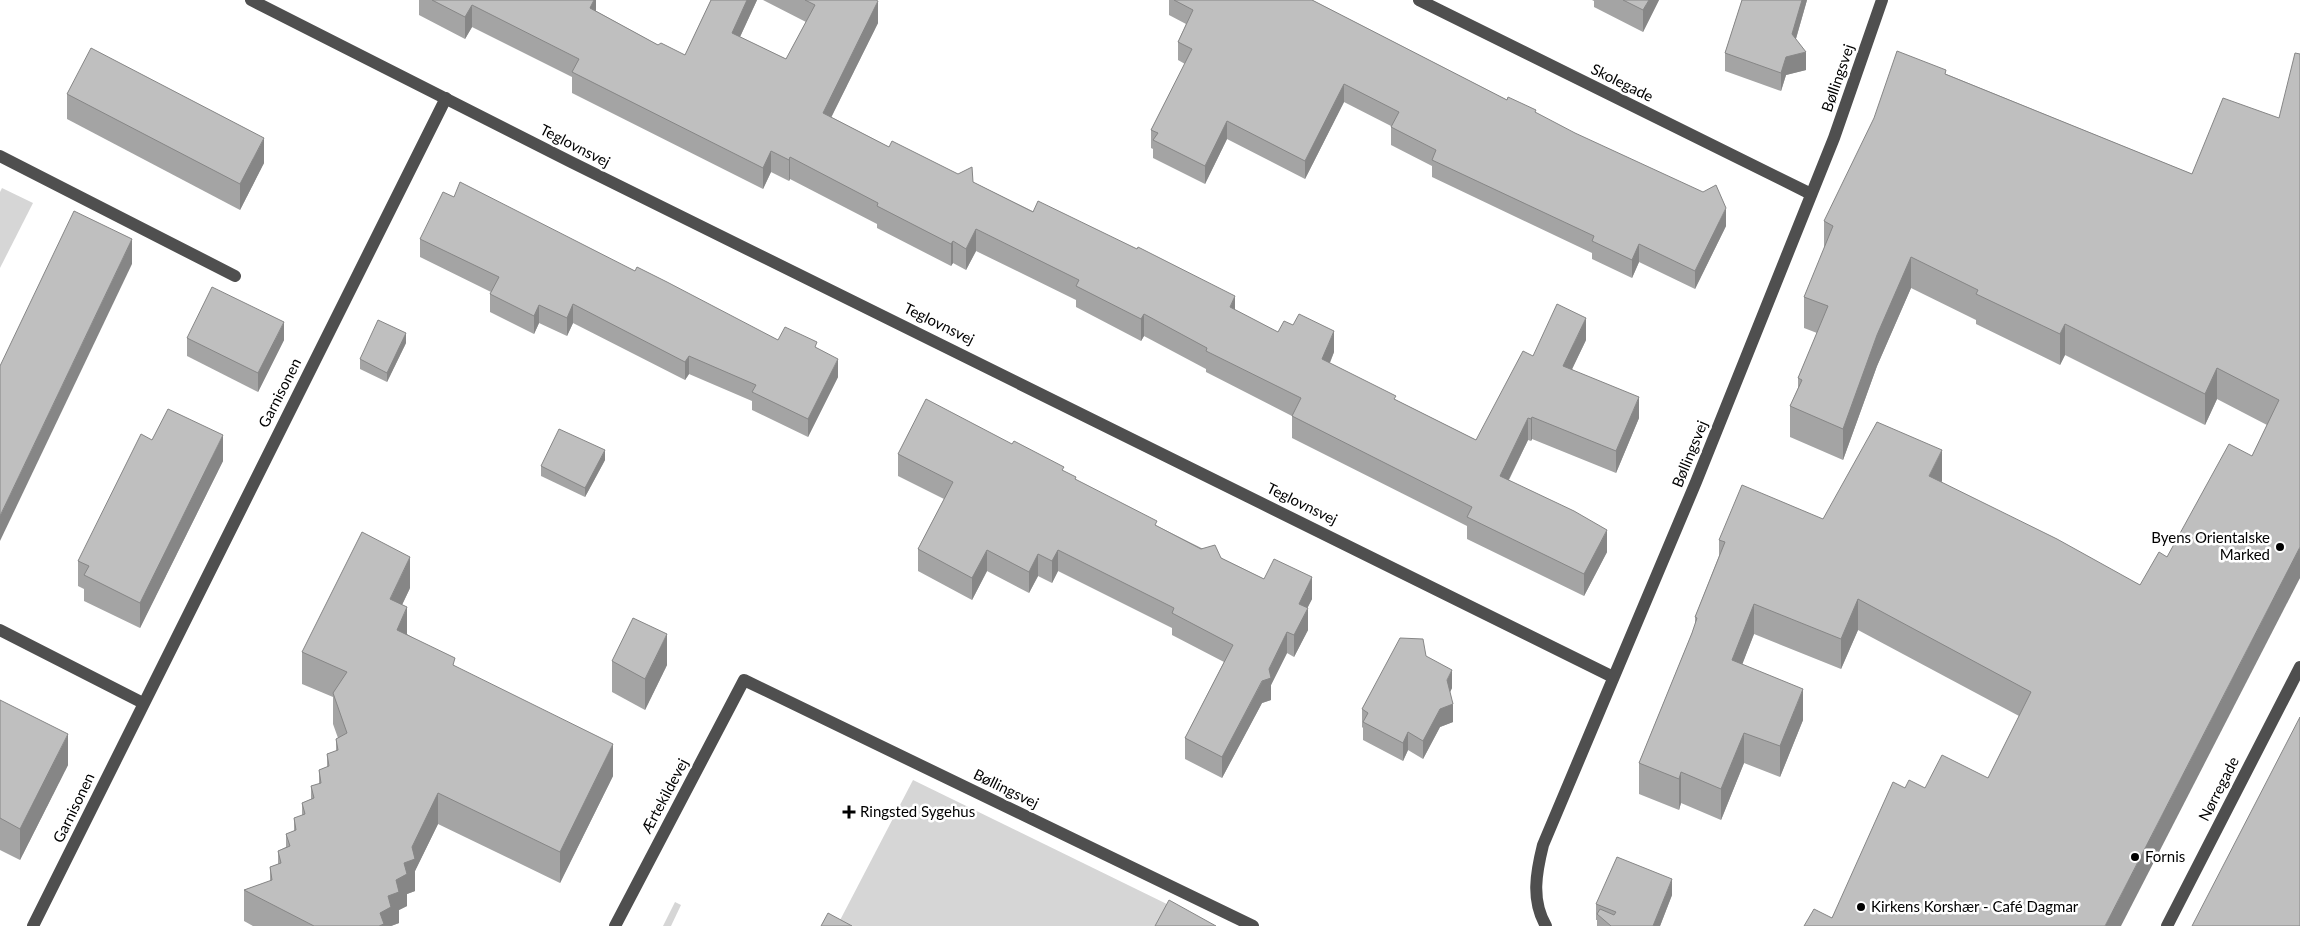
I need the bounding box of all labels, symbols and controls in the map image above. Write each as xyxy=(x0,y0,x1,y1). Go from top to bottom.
street label: Bøllingsvej xyxy=(1817,41,1857,114)
street label: Skolegade xyxy=(1588,59,1656,105)
street label: Teglovnsvej xyxy=(537,120,613,170)
street label: Teglovnsvej xyxy=(901,298,978,348)
street label: Garnisonen xyxy=(254,355,304,430)
street label: Bøllingsvej xyxy=(1668,418,1711,490)
street label: Teglovnsvej xyxy=(1264,478,1341,528)
place label: Byens Orientalske Marked xyxy=(2151,528,2270,563)
marker: Byens Orientalske Marked xyxy=(2274,541,2286,553)
street label: Nørregade xyxy=(2194,753,2242,824)
street label: Ærtekildevej xyxy=(636,755,691,837)
street label: Bøllingsvej xyxy=(971,765,1042,812)
street label: Garnisonen xyxy=(48,770,98,845)
place label: Ringsted Sygehus xyxy=(860,802,975,820)
marker: Ringsted Sygehus xyxy=(842,805,856,819)
place label: Fornis xyxy=(2145,847,2185,865)
marker: Fornis xyxy=(2129,851,2141,863)
place label: Kirkens Korshær - Café Dagmar xyxy=(1871,897,2079,915)
marker: Kirkens Korshær - Café Dagmar xyxy=(1855,901,1867,913)

